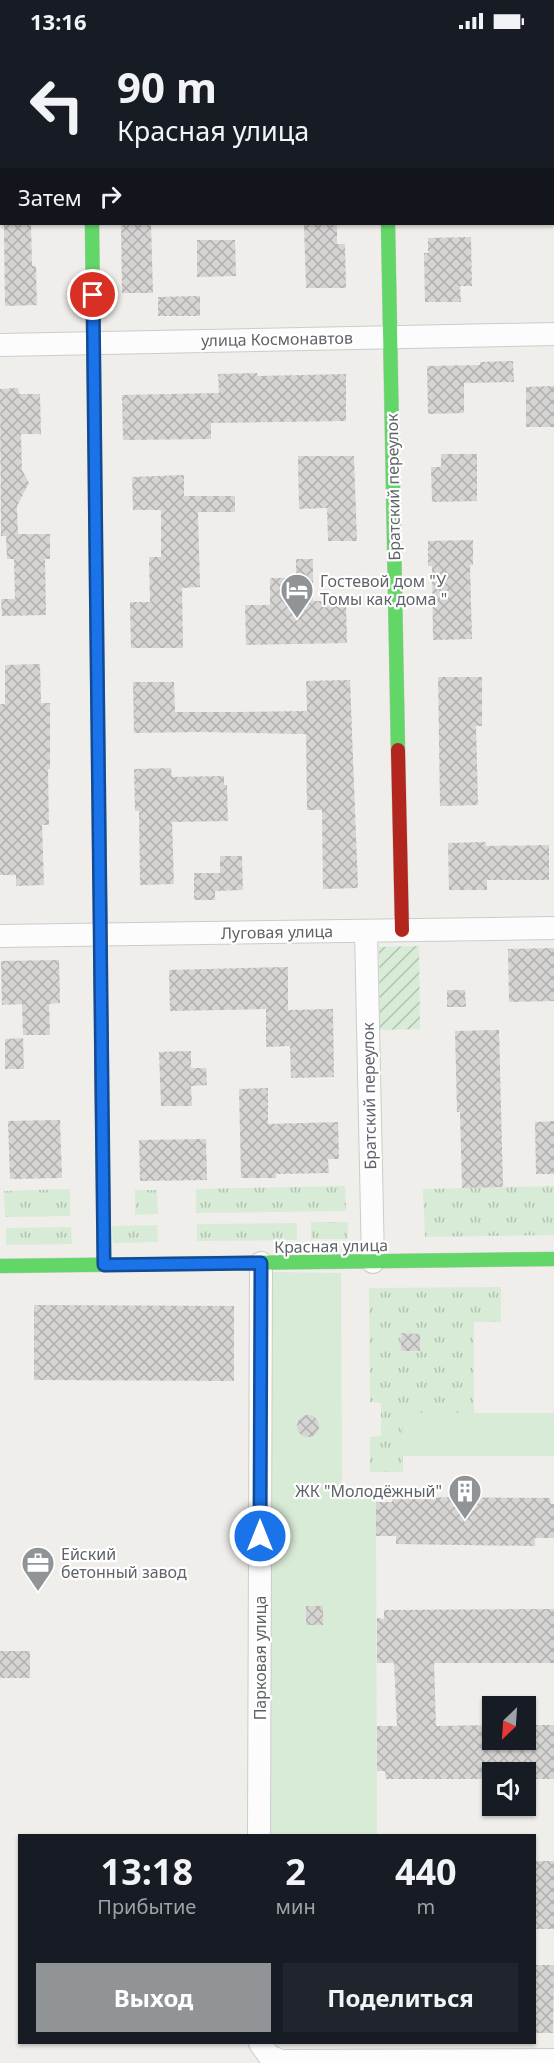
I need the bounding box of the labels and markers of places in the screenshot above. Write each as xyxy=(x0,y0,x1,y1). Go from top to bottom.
pin xyxy=(67,269,118,320)
place label: Гостевой дом "У Томы как дома " xyxy=(320,570,447,610)
hotel icon: Гостевой дом "У Томы как дома " xyxy=(279,572,315,619)
building icon: ЖК "Молодёжный" xyxy=(447,1473,483,1520)
place label: ЖК "Молодёжный" xyxy=(295,1480,442,1502)
place label: Ейский бетонный завод xyxy=(61,1543,187,1583)
office icon: Ейский бетонный завод xyxy=(20,1545,56,1592)

